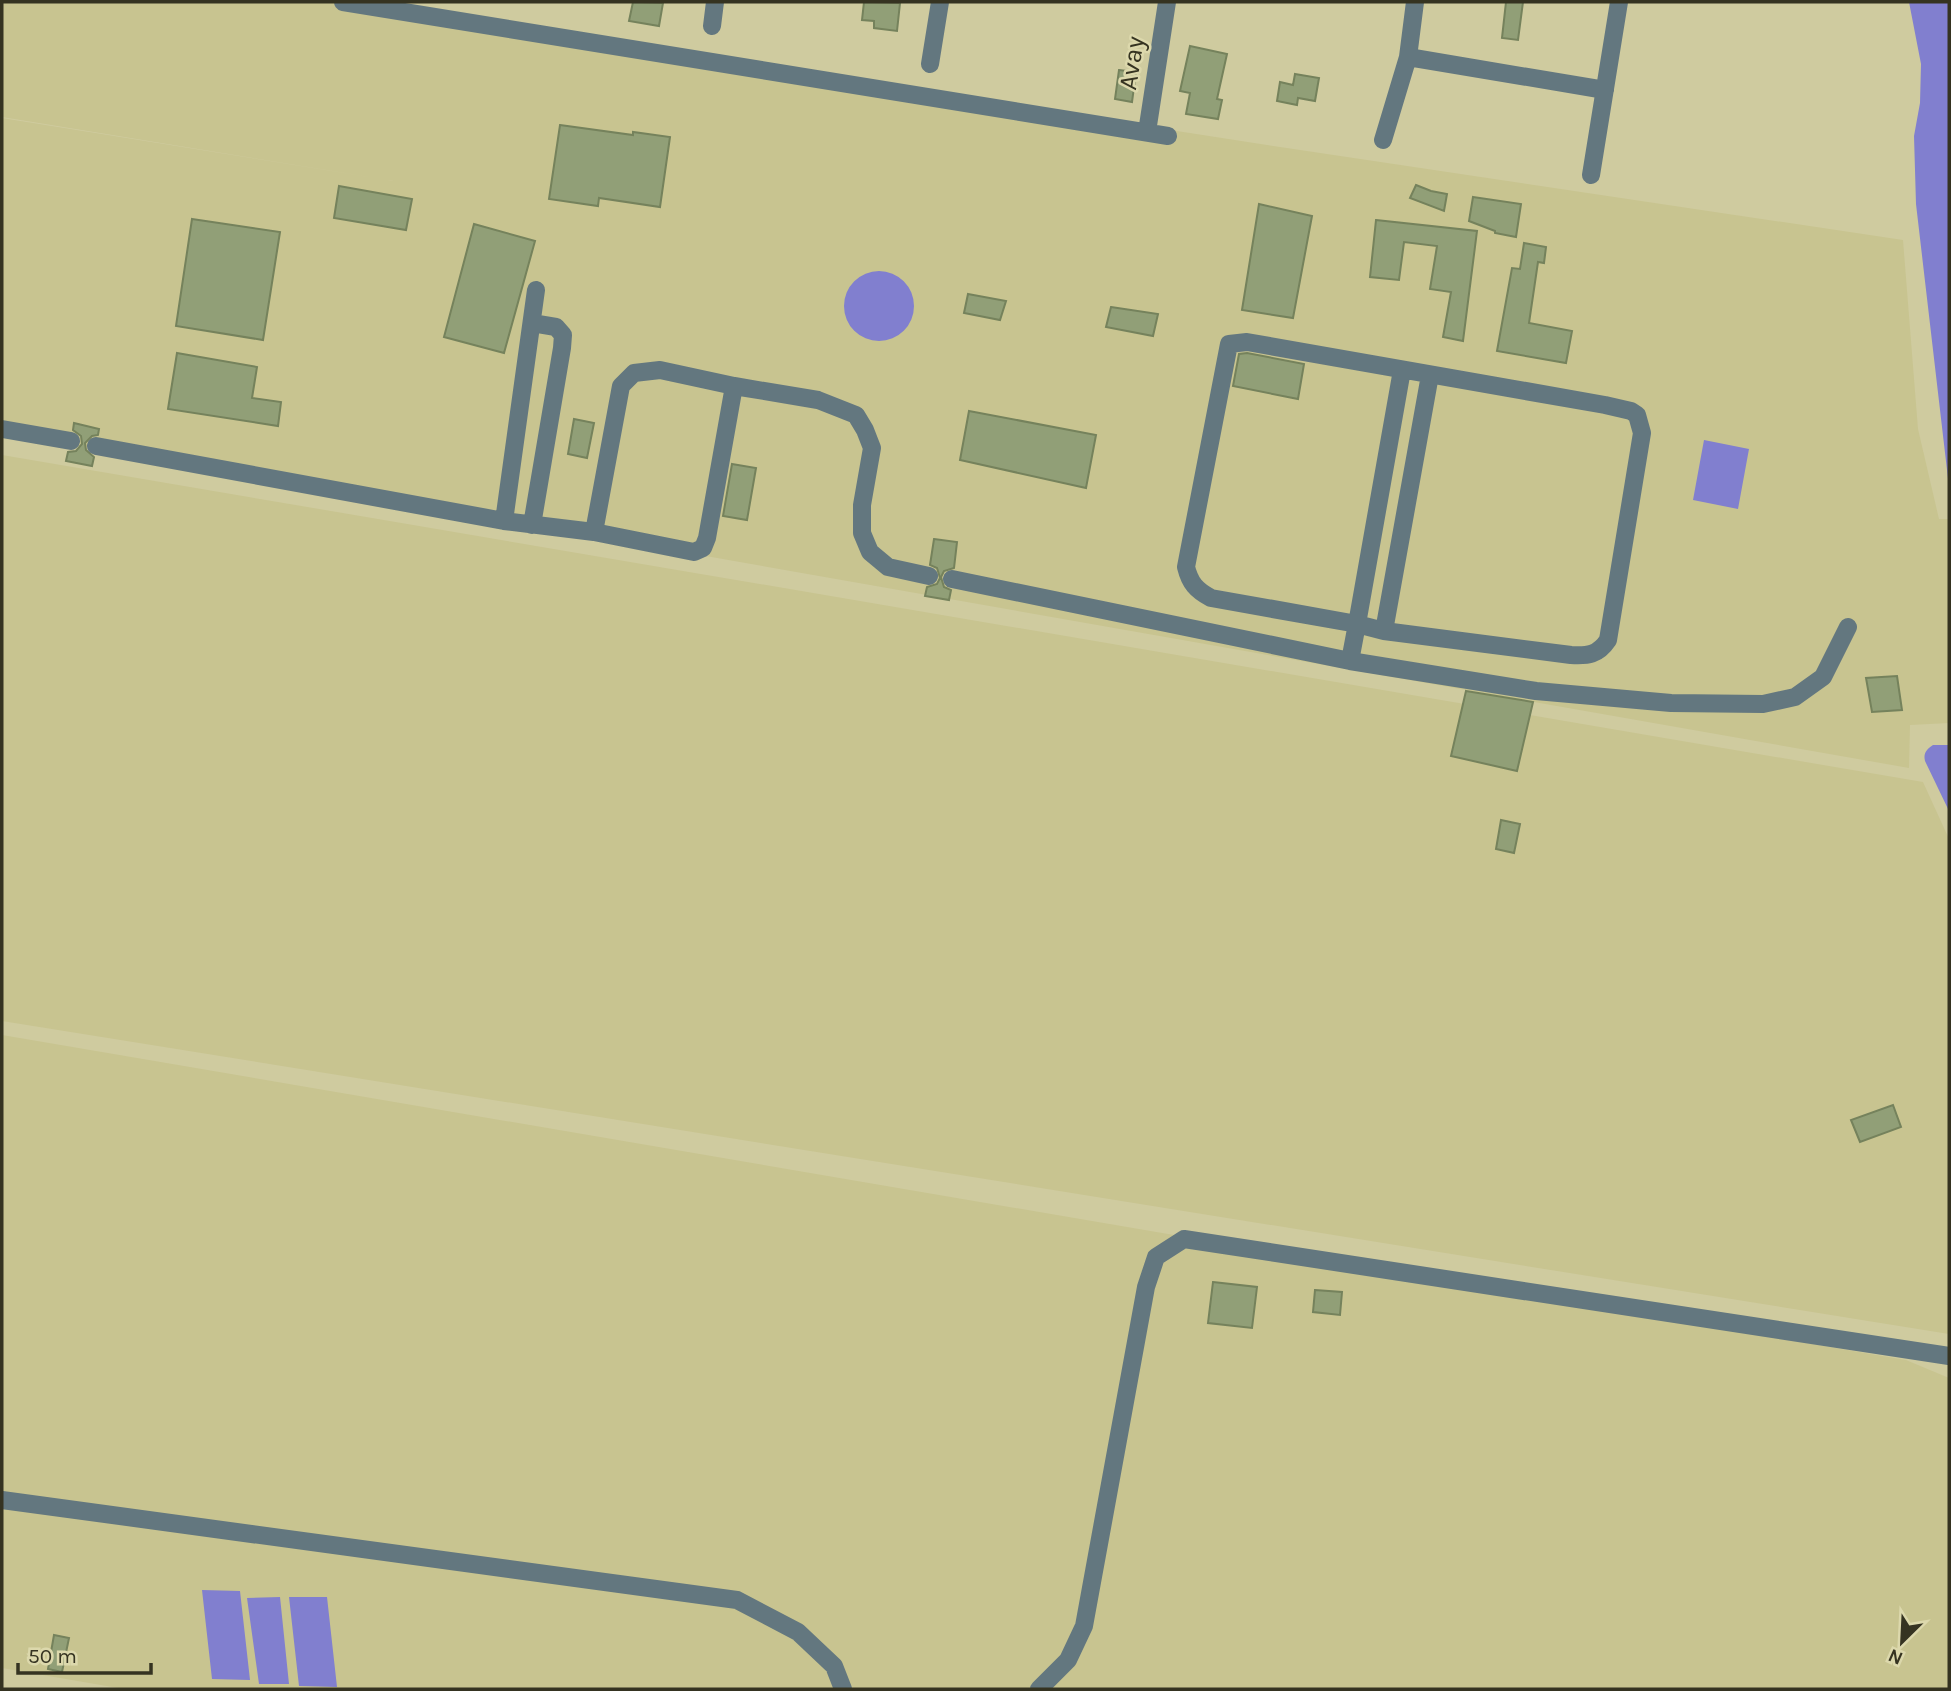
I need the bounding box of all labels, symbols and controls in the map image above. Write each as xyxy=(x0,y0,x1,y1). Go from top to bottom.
street label: Avay xyxy=(1112,34,1151,92)
north arrow xyxy=(1867,1607,1937,1677)
scale bar xyxy=(18,1632,150,1676)
text: 50 m xyxy=(28,1644,77,1668)
text: N xyxy=(1885,1644,1906,1669)

